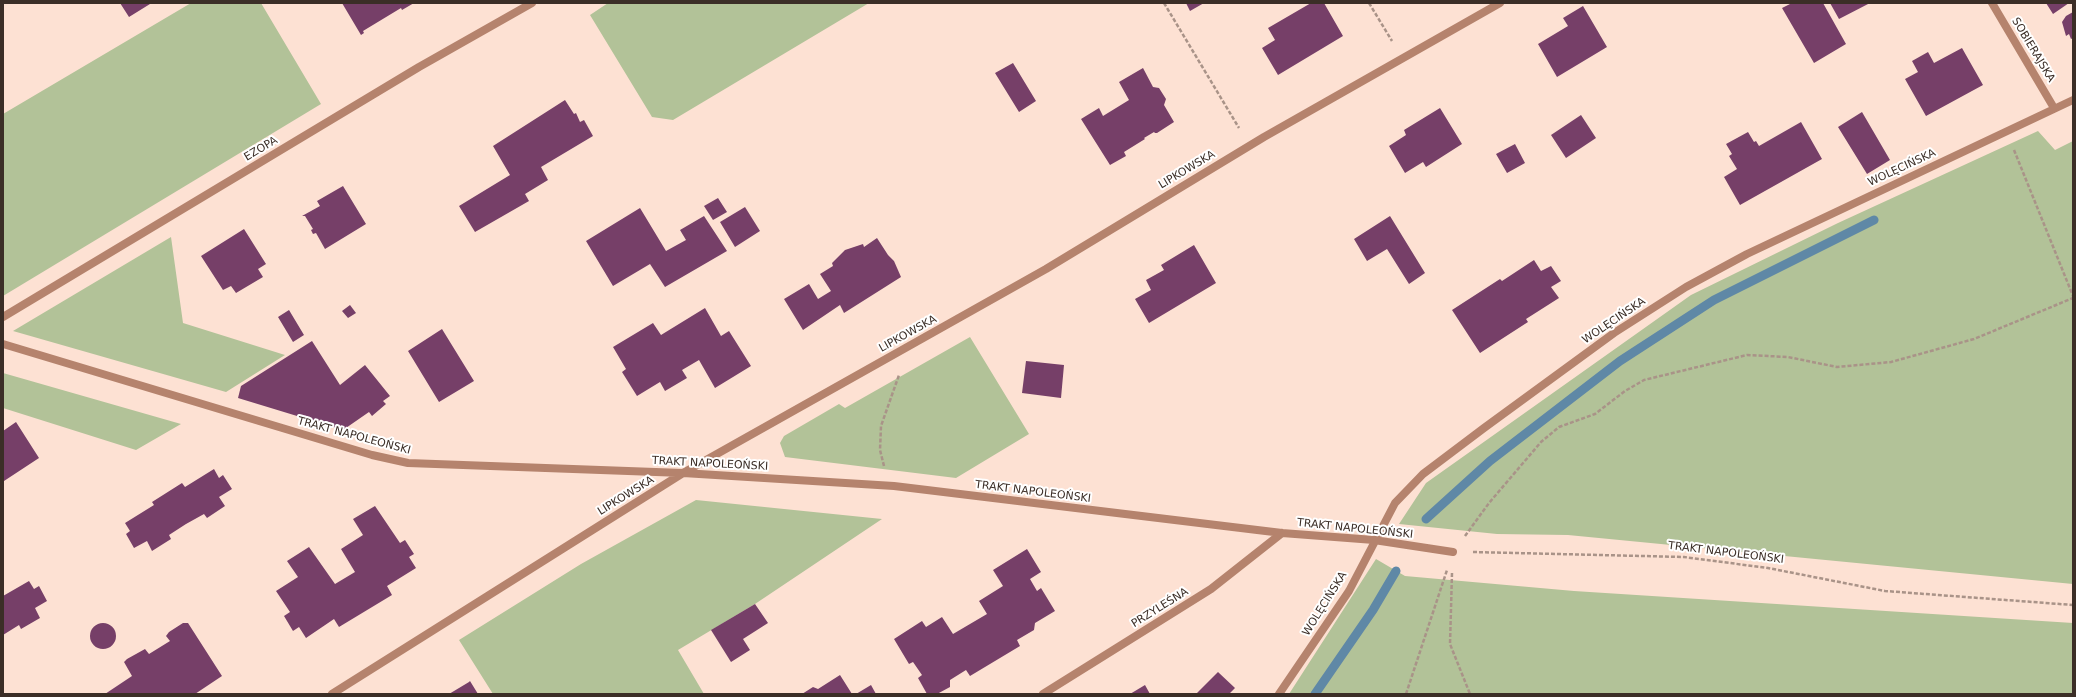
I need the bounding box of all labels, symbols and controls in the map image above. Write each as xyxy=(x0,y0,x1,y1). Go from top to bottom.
street label: SOBIERAJSKA xyxy=(2009,15,2057,85)
street label: EZOPA xyxy=(242,134,280,164)
street label: WOLĘCIŃSKA xyxy=(1866,147,1938,189)
street label: LIPKOWSKA xyxy=(1156,148,1218,192)
street label: WOLĘCIŃSKA xyxy=(1580,295,1648,347)
street label: LIPKOWSKA xyxy=(877,313,939,355)
street label: TRAKT NAPOLEOŃSKI xyxy=(296,415,412,457)
street label: TRAKT NAPOLEOŃSKI xyxy=(652,454,768,474)
street label: LIPKOWSKA xyxy=(596,474,656,518)
street label: TRAKT NAPOLEOŃSKI xyxy=(974,478,1092,506)
street label: TRAKT NAPOLEOŃSKI xyxy=(1296,516,1414,542)
street label: TRAKT NAPOLEOŃSKI xyxy=(1667,539,1785,567)
street label: WOLĘCIŃSKA xyxy=(1300,569,1350,639)
street label: PRZYLEŚNA xyxy=(1129,585,1191,631)

